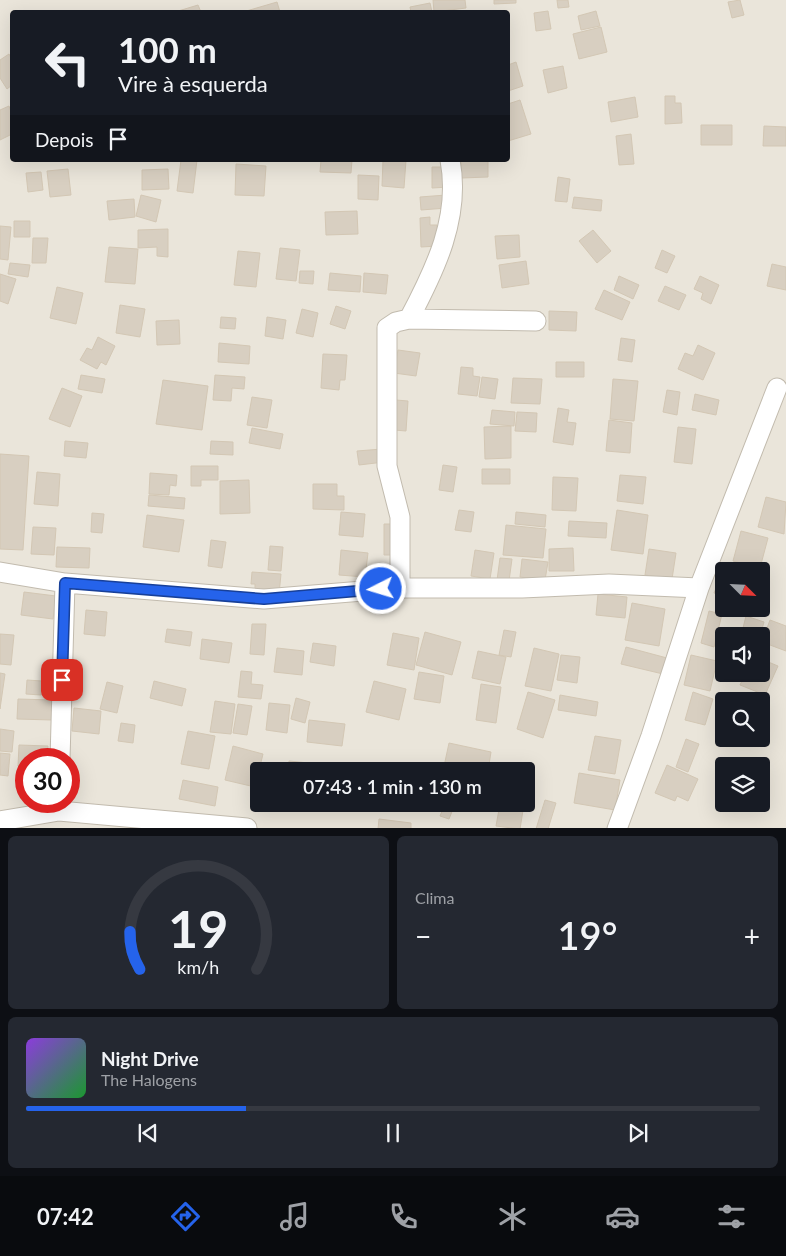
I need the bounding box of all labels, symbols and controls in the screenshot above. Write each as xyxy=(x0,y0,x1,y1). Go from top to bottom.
text: 100 m xyxy=(118,28,217,70)
icon: left xyxy=(35,30,100,95)
text: Vire à esquerda xyxy=(118,70,268,97)
icon: arrive xyxy=(104,125,132,153)
text: Depois xyxy=(35,128,94,151)
position arrow xyxy=(354,562,406,614)
north arrow xyxy=(715,562,770,618)
map controls xyxy=(715,562,770,812)
button: sound xyxy=(715,627,770,682)
pin xyxy=(41,659,83,701)
icon: arrive xyxy=(48,666,76,694)
button: search xyxy=(715,692,770,747)
speed limit sign: 30 xyxy=(15,748,80,813)
button: layers xyxy=(715,757,770,812)
text: 07:43 · 1 min · 130 m xyxy=(303,775,482,798)
text: Clima xyxy=(415,888,454,907)
text: 19 xyxy=(168,897,229,959)
text: 19° xyxy=(558,912,617,958)
text: − xyxy=(415,919,431,953)
text: + xyxy=(744,919,760,953)
text: km/h xyxy=(178,956,219,978)
text: Night Drive xyxy=(101,1047,199,1070)
text: The Halogens xyxy=(101,1070,197,1089)
icon: previous xyxy=(134,1119,162,1147)
icon: pause xyxy=(379,1119,407,1147)
icon: next xyxy=(624,1119,652,1147)
icon: directions xyxy=(168,1199,203,1234)
icon: music xyxy=(277,1199,312,1234)
icon: phone xyxy=(386,1199,421,1234)
icon: climate xyxy=(495,1199,530,1234)
icon: car xyxy=(605,1199,640,1234)
icon: filters xyxy=(714,1199,749,1234)
text: 07:42 xyxy=(37,1203,94,1230)

